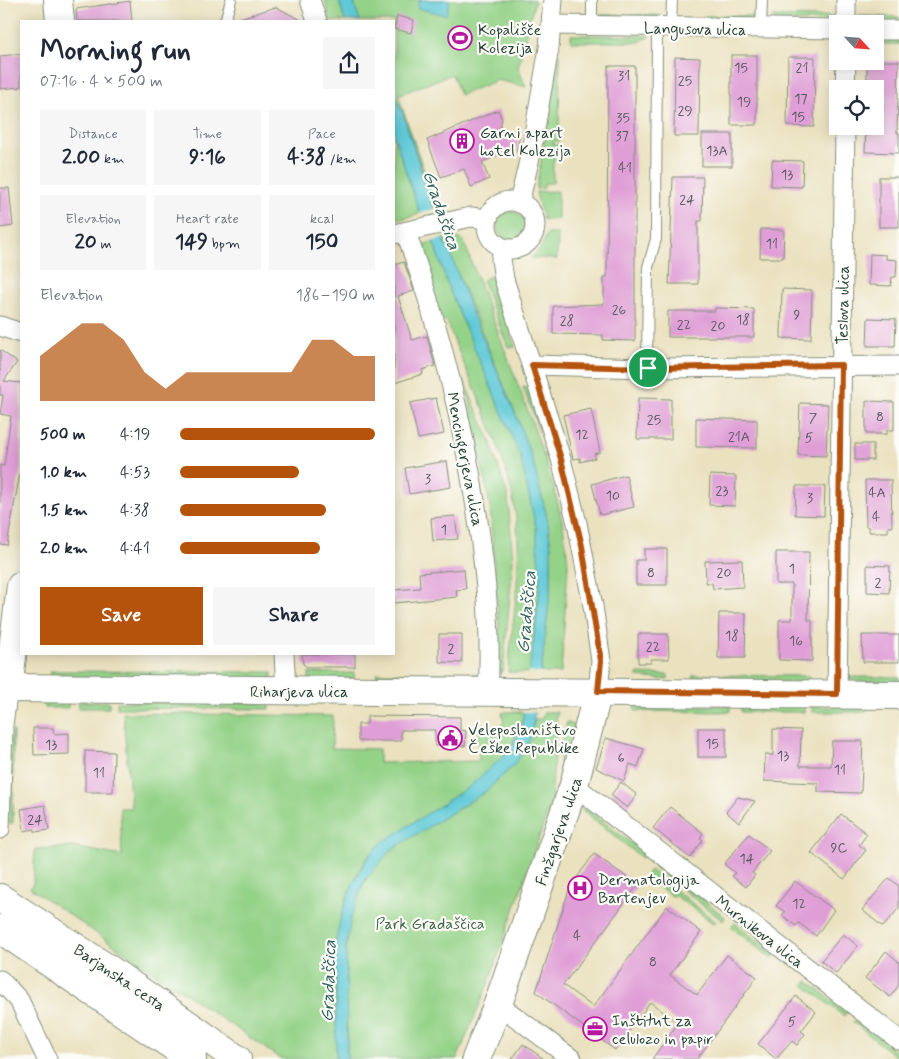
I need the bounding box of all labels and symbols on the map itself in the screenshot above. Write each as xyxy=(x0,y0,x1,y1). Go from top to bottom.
north arrow xyxy=(829,15,884,70)
street label: Langusova ulica xyxy=(644,18,746,42)
place label: Kopališče Kolezija xyxy=(478,20,541,59)
sports icon: Kopališče Kolezija xyxy=(447,25,473,51)
house number: 15 xyxy=(734,59,748,77)
house number: 21 xyxy=(796,59,808,77)
house number: 31 xyxy=(618,67,630,85)
house number: 25 xyxy=(678,72,692,90)
house number: 17 xyxy=(794,90,808,108)
house number: 19 xyxy=(737,93,751,111)
house number: 29 xyxy=(677,102,693,120)
house number: 15 xyxy=(791,108,805,126)
house number: 35 xyxy=(616,109,630,127)
place label: Garni apart hotel Kolezija xyxy=(480,123,571,162)
house number: 37 xyxy=(615,127,629,145)
building icon: Garni apart hotel Kolezija xyxy=(449,128,475,154)
house number: 13A xyxy=(706,142,728,160)
house number: 41 xyxy=(618,159,632,177)
house number: 13 xyxy=(781,166,793,184)
water label: Gradaščica xyxy=(416,168,466,253)
house number: 24 xyxy=(679,191,695,209)
house number: 11 xyxy=(766,235,778,253)
street label: Teslova ulica xyxy=(832,265,855,345)
house number: 26 xyxy=(612,301,627,319)
house number: 9 xyxy=(794,306,801,324)
house number: 18 xyxy=(736,311,750,329)
house number: 28 xyxy=(560,312,574,330)
house number: 22 xyxy=(677,316,691,334)
house number: 20 xyxy=(711,317,725,335)
pin xyxy=(627,347,669,389)
street label: Mencingerjeva ulica xyxy=(440,390,488,528)
house number: 8 xyxy=(876,408,884,426)
house number: 7 xyxy=(809,409,818,427)
house number: 25 xyxy=(647,411,661,429)
house number: 12 xyxy=(575,426,589,444)
house number: 21A xyxy=(728,428,750,446)
house number: 5 xyxy=(805,429,813,447)
house number: 3 xyxy=(425,470,431,488)
house number: 23 xyxy=(716,482,728,500)
house number: 4A xyxy=(868,484,886,502)
house number: 10 xyxy=(606,487,620,505)
house number: 3 xyxy=(807,489,813,507)
house number: 4 xyxy=(872,508,880,526)
house number: 1 xyxy=(441,521,447,539)
house number: 1 xyxy=(789,560,795,578)
house number: 8 xyxy=(647,564,655,582)
house number: 20 xyxy=(717,564,731,582)
water label: Gradaščica xyxy=(511,570,543,654)
house number: 2 xyxy=(875,574,882,592)
house number: 18 xyxy=(725,627,739,645)
house number: 16 xyxy=(789,632,803,650)
house number: 22 xyxy=(646,638,660,656)
house number: 2 xyxy=(448,640,455,658)
street label: Riharjeva ulica xyxy=(250,682,348,703)
place label: Veleposlaništvo Češke Republike xyxy=(468,720,579,759)
public building icon: Veleposlaništvo Češke Republike xyxy=(437,725,463,751)
house number: 15 xyxy=(705,735,719,753)
house number: 13 xyxy=(45,736,57,754)
house number: 13 xyxy=(777,747,789,765)
house number: 6 xyxy=(617,749,625,767)
house number: 11 xyxy=(834,761,846,779)
house number: 11 xyxy=(93,764,105,782)
street label: Finžgarjeva ulica xyxy=(531,774,588,889)
house number: 24 xyxy=(27,811,43,829)
house number: 9C xyxy=(831,839,847,857)
house number: 14 xyxy=(740,850,755,868)
place label: Dermatologija Bartenjev xyxy=(598,870,700,909)
hospital icon: Dermatologija Bartenjev xyxy=(567,875,593,901)
street label: Murnikova ulica xyxy=(710,891,808,973)
house number: 12 xyxy=(792,895,806,913)
park label: Park Gradaščica xyxy=(375,914,485,935)
house number: 4 xyxy=(573,927,581,945)
water label: Gradaščica xyxy=(316,939,342,1023)
street label: Barjanska cesta xyxy=(69,940,169,1017)
house number: 8 xyxy=(649,953,657,971)
place label: Inštitut za celulozo in papir xyxy=(612,1011,714,1050)
house number: 5 xyxy=(788,1013,796,1031)
office icon: Inštitut za celulozo in papir xyxy=(582,1016,608,1042)

